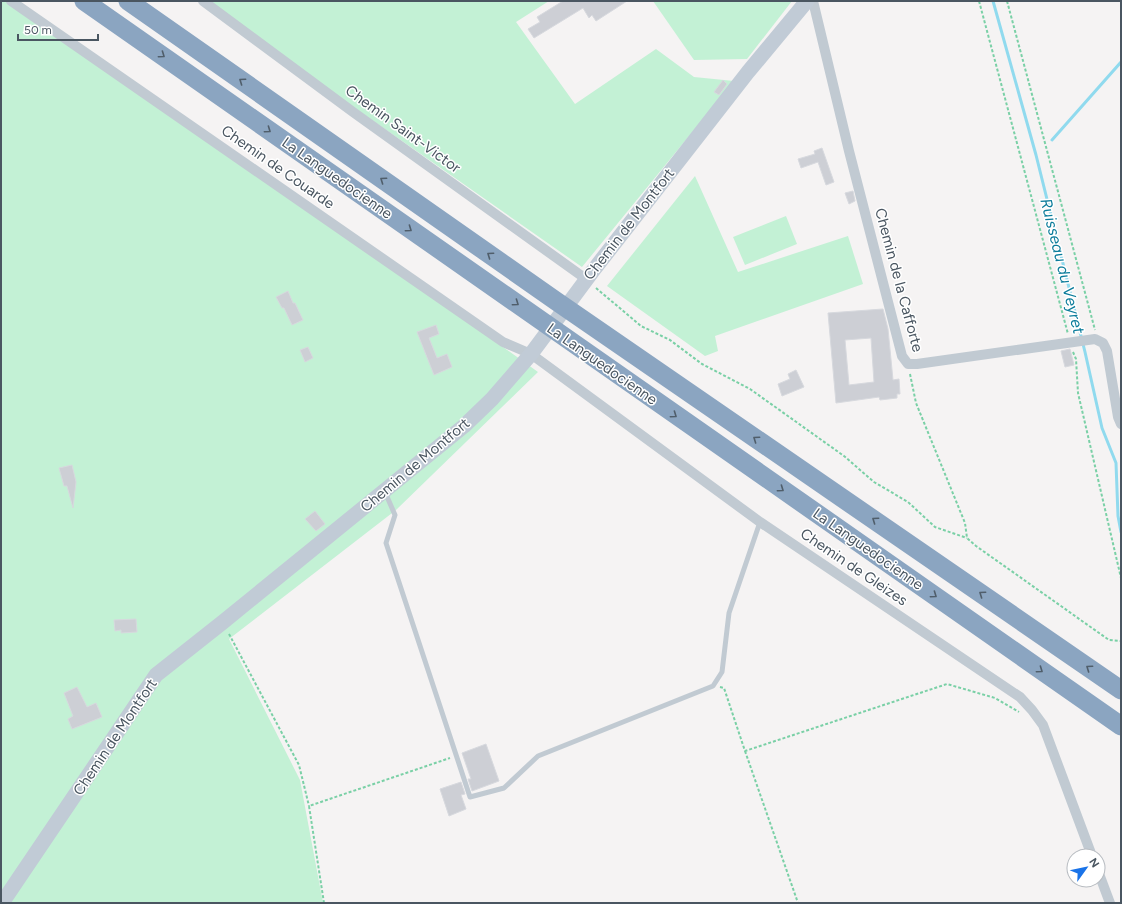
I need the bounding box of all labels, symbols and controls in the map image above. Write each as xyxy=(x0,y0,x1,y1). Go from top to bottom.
scale bar xyxy=(18,16,98,42)
text: 50 m xyxy=(24,23,52,37)
one-way arrow xyxy=(158,51,165,58)
one-way arrow xyxy=(240,79,247,86)
street label: Chemin Saint-Victor xyxy=(342,81,464,177)
street label: Chemin de Couarde xyxy=(218,121,338,213)
one-way arrow xyxy=(264,125,271,132)
street label: La Languedocienne xyxy=(278,133,396,223)
street label: Chemin de Montfort xyxy=(580,164,678,283)
one-way arrow xyxy=(380,177,387,185)
water label: Ruisseau du Veyret xyxy=(1036,196,1089,337)
street label: Chemin de la Cafforte xyxy=(871,206,927,354)
one-way arrow xyxy=(405,224,412,231)
one-way arrow xyxy=(487,253,494,260)
one-way arrow xyxy=(512,298,519,306)
street label: La Languedocienne xyxy=(543,319,661,409)
one-way arrow xyxy=(670,410,677,417)
street label: Chemin de Montfort xyxy=(357,414,473,516)
one-way arrow xyxy=(753,436,760,444)
one-way arrow xyxy=(777,484,784,492)
street label: La Languedocienne xyxy=(809,504,927,594)
one-way arrow xyxy=(872,518,879,525)
street label: Chemin de Gleizes xyxy=(797,525,911,609)
one-way arrow xyxy=(929,590,936,597)
one-way arrow xyxy=(979,592,986,599)
one-way arrow xyxy=(1036,665,1043,672)
one-way arrow xyxy=(1086,665,1093,673)
street label: Chemin de Montfort xyxy=(69,675,161,799)
north arrow xyxy=(1066,848,1106,888)
text: N xyxy=(1086,856,1102,870)

